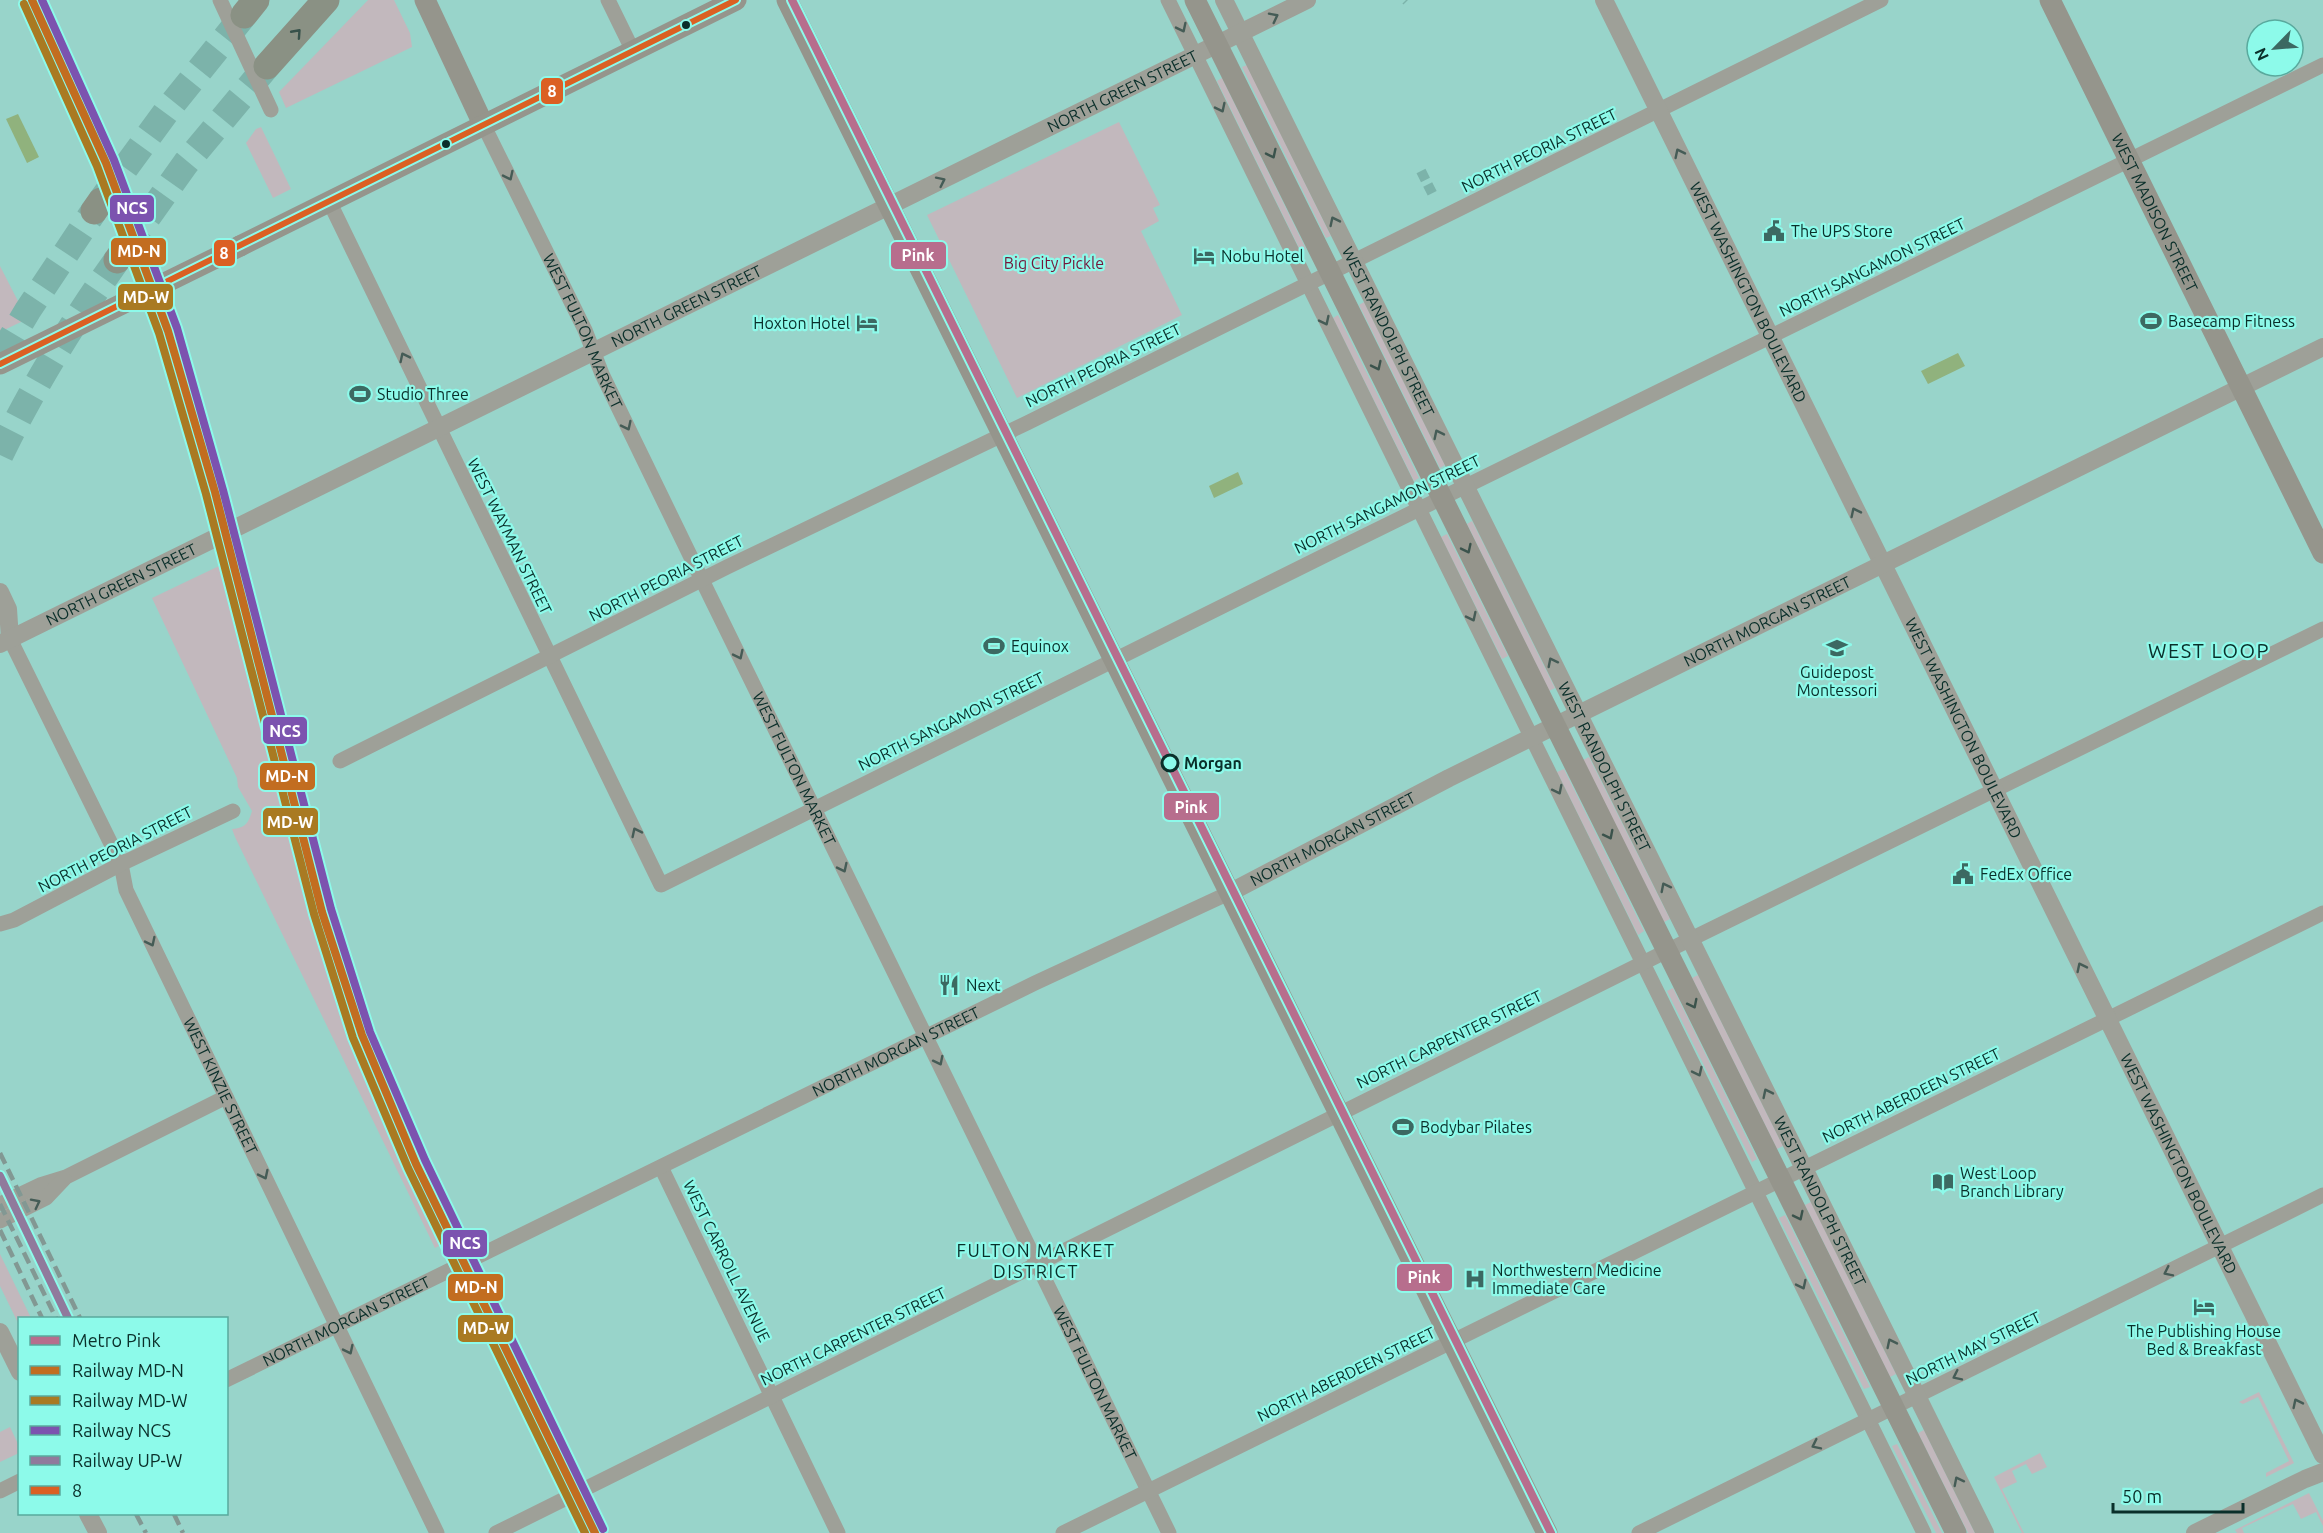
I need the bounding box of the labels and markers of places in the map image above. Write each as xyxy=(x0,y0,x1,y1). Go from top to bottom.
unlabelled marker xyxy=(680,19,692,31)
unlabelled marker xyxy=(440,138,452,150)
public building icon: The UPS Store xyxy=(1762,219,1786,243)
place label: The UPS Store xyxy=(1791,222,1893,240)
hotel icon: Nobu Hotel xyxy=(1192,244,1216,268)
place label: Nobu Hotel xyxy=(1221,247,1304,265)
sports icon: Basecamp Fitness xyxy=(2139,309,2163,333)
hotel icon: Hoxton Hotel xyxy=(855,311,879,335)
place label: Basecamp Fitness xyxy=(2168,312,2295,330)
place label: Hoxton Hotel xyxy=(753,314,850,332)
sports icon: Studio Three xyxy=(348,382,372,406)
place label: Studio Three xyxy=(377,385,469,403)
sports icon: Equinox xyxy=(982,634,1006,658)
school or university icon: Guidepost Montessori xyxy=(1825,636,1849,660)
place label: Equinox xyxy=(1011,637,1069,655)
place label: Guidepost Montessori xyxy=(1797,663,1877,699)
marker: Morgan xyxy=(1161,754,1179,772)
place label: Morgan xyxy=(1184,754,1242,772)
public building icon: FedEx Office xyxy=(1951,862,1975,886)
place label: FedEx Office xyxy=(1980,865,2072,883)
restaurant icon: Next xyxy=(937,973,961,997)
place label: Next xyxy=(966,976,1001,994)
sports icon: Bodybar Pilates xyxy=(1391,1115,1415,1139)
place label: Bodybar Pilates xyxy=(1420,1118,1532,1136)
place label: West Loop Branch Library xyxy=(1960,1164,2064,1200)
library icon: West Loop Branch Library xyxy=(1931,1170,1955,1194)
place label: Northwestern Medicine Immediate Care xyxy=(1492,1261,1662,1297)
hospital icon: Northwestern Medicine Immediate Care xyxy=(1463,1267,1487,1291)
hotel icon: The Publishing House Bed & Breakfast xyxy=(2192,1295,2216,1319)
place label: The Publishing House Bed & Breakfast xyxy=(2127,1322,2281,1358)

